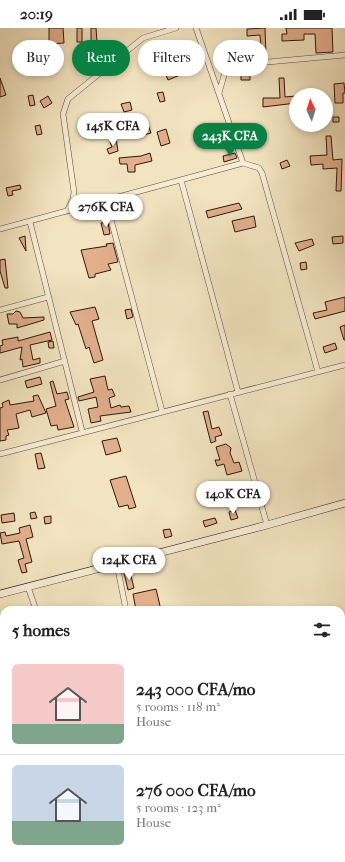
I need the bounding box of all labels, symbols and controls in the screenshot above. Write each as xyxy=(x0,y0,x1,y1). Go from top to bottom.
text: 20:19 xyxy=(20,5,53,23)
chip: Buy xyxy=(12,40,64,76)
chip: Rent xyxy=(72,40,130,76)
chip: Filters xyxy=(138,40,205,76)
chip: New xyxy=(213,40,268,76)
north arrow xyxy=(289,88,333,132)
map controls xyxy=(289,88,333,132)
pin: 145K CFA xyxy=(72,113,154,147)
text: 145K CFA xyxy=(86,118,140,133)
pin: 243K CFA xyxy=(189,123,271,157)
text: 243K CFA xyxy=(202,128,258,143)
pin: 276K CFA xyxy=(65,194,147,228)
text: 276K CFA xyxy=(78,199,134,214)
pin: 140K CFA xyxy=(192,481,274,515)
text: 140K CFA xyxy=(205,486,261,501)
pin: 124K CFA xyxy=(88,547,170,581)
text: 124K CFA xyxy=(101,552,157,567)
icon: filters xyxy=(311,619,333,641)
text: 5 homes xyxy=(12,620,70,640)
text: 243 000 CFA/mo xyxy=(136,679,255,699)
icon: home xyxy=(44,680,92,728)
text: 5 rooms · 118 m² xyxy=(136,699,220,714)
text: House xyxy=(136,714,171,729)
text: 276 000 CFA/mo xyxy=(136,780,256,800)
icon: home xyxy=(44,781,92,829)
text: 5 rooms · 123 m² xyxy=(136,800,221,815)
text: House xyxy=(136,815,171,830)

